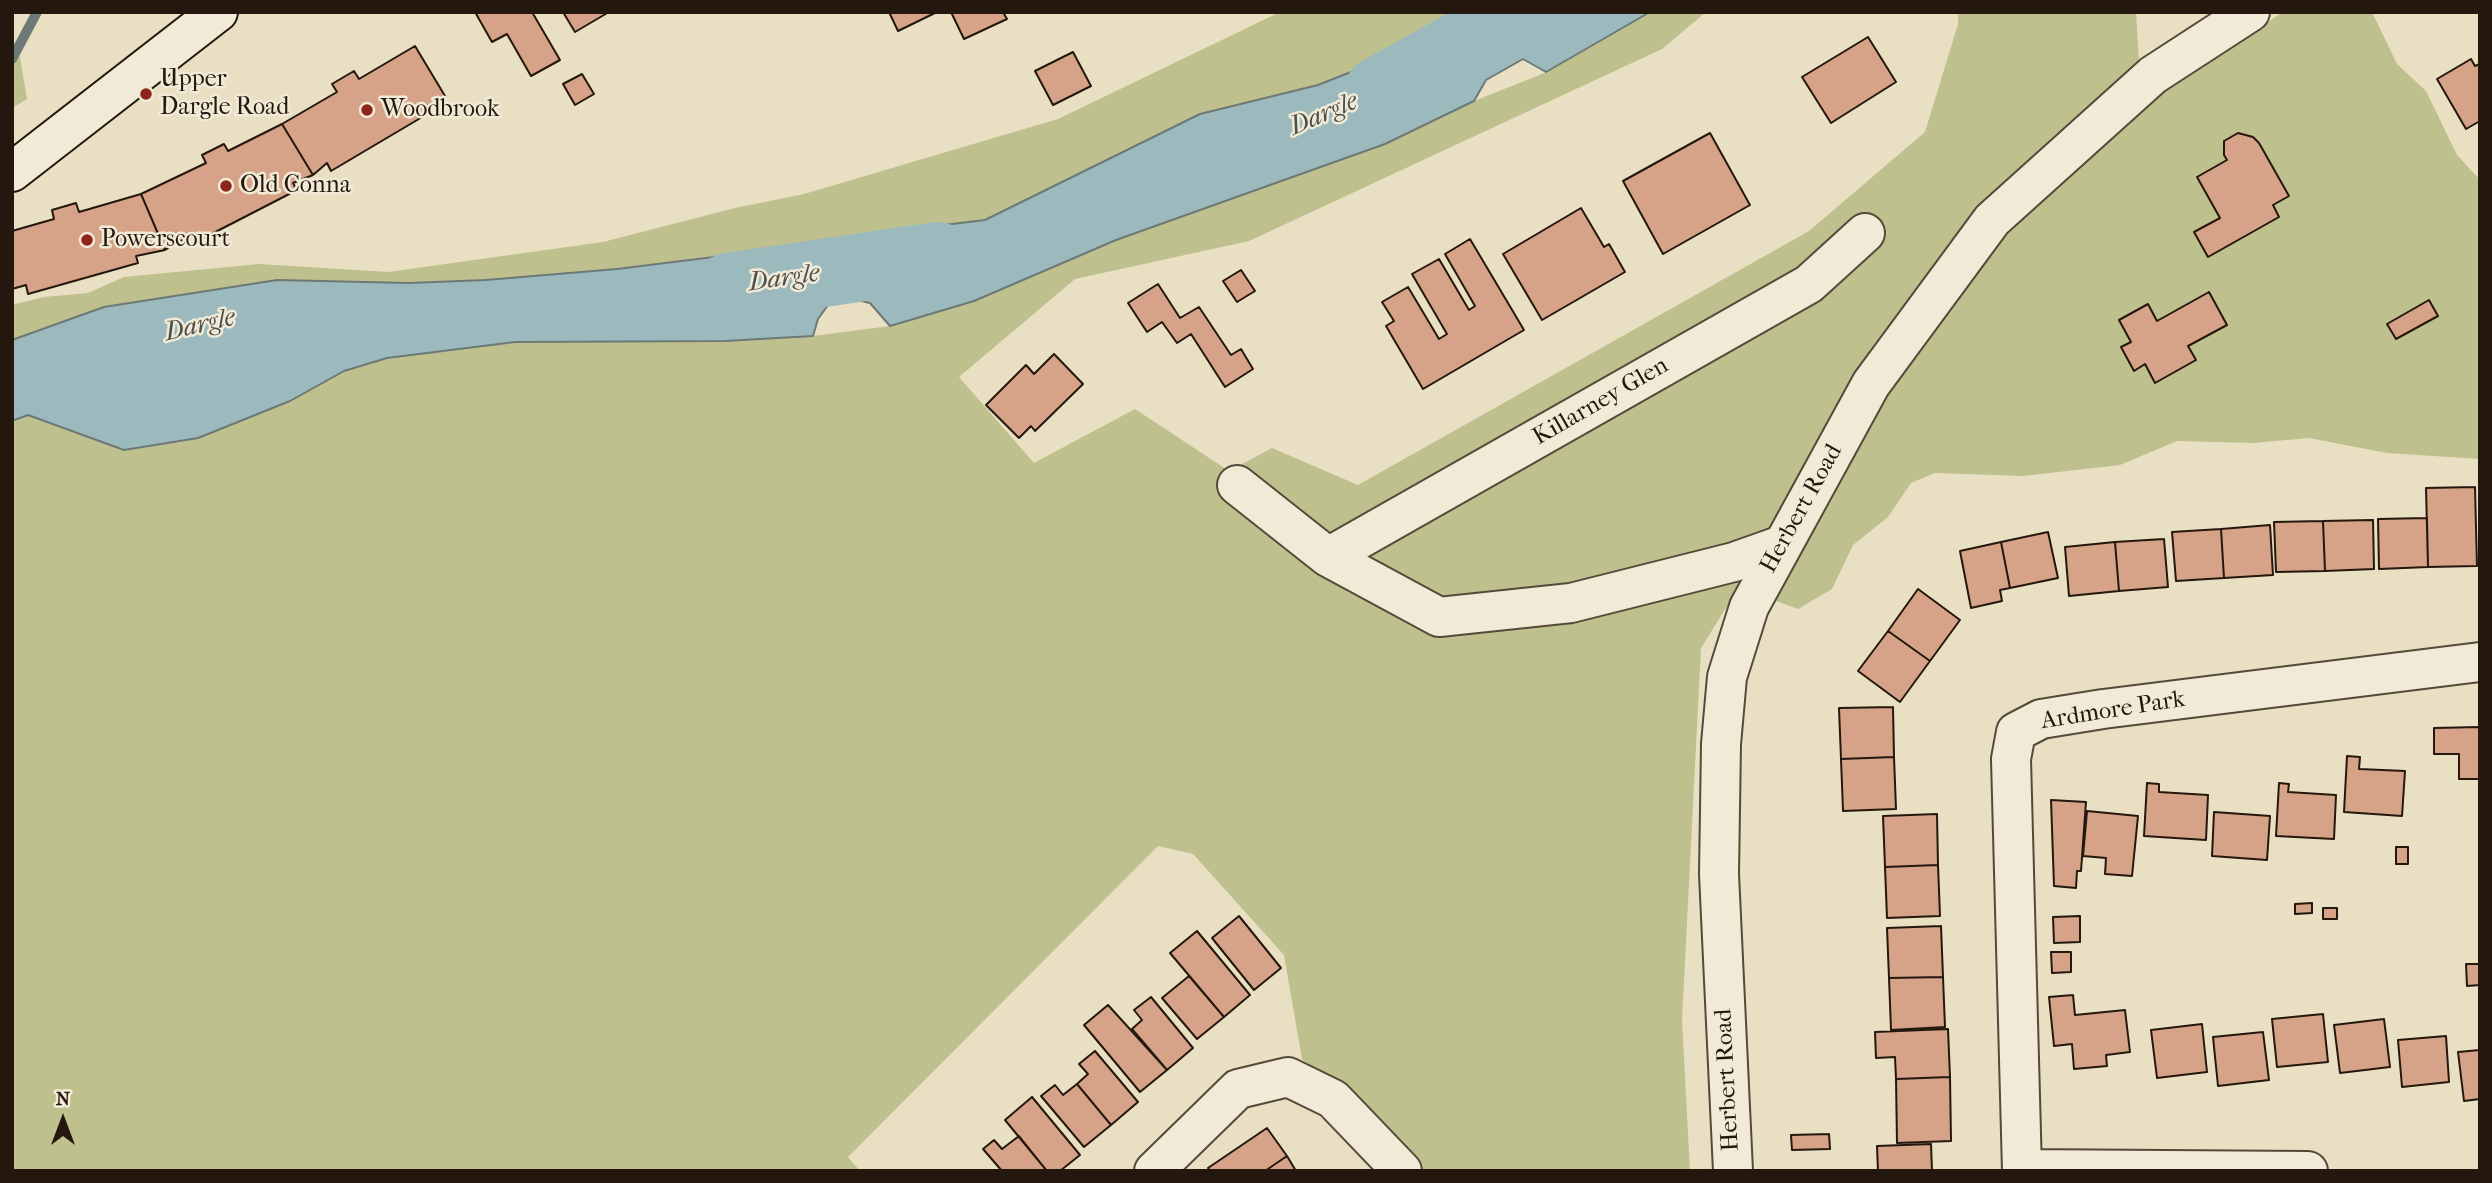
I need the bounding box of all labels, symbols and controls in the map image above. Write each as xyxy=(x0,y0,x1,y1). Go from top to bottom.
place label: Upper Dargle Road xyxy=(160,66,289,122)
marker: Upper Dargle Road xyxy=(138,86,154,102)
water label: Dargle xyxy=(1285,87,1363,143)
place label: Woodbrook xyxy=(381,96,499,124)
marker: Woodbrook xyxy=(359,102,375,118)
place label: Old Conna xyxy=(240,172,351,200)
marker: Old Conna xyxy=(218,178,234,194)
place label: Powerscourt xyxy=(101,226,230,254)
marker: Powerscourt xyxy=(79,232,95,248)
water label: Dargle xyxy=(747,259,821,299)
water label: Dargle xyxy=(162,303,238,349)
street label: Killarney Glen xyxy=(1528,352,1674,452)
street label: Herbert Road xyxy=(1755,440,1849,578)
street label: Ardmore Park xyxy=(2039,685,2187,737)
street label: Herbert Road xyxy=(1710,1008,1746,1152)
north arrow xyxy=(28,1085,98,1155)
text: N xyxy=(56,1088,70,1110)

